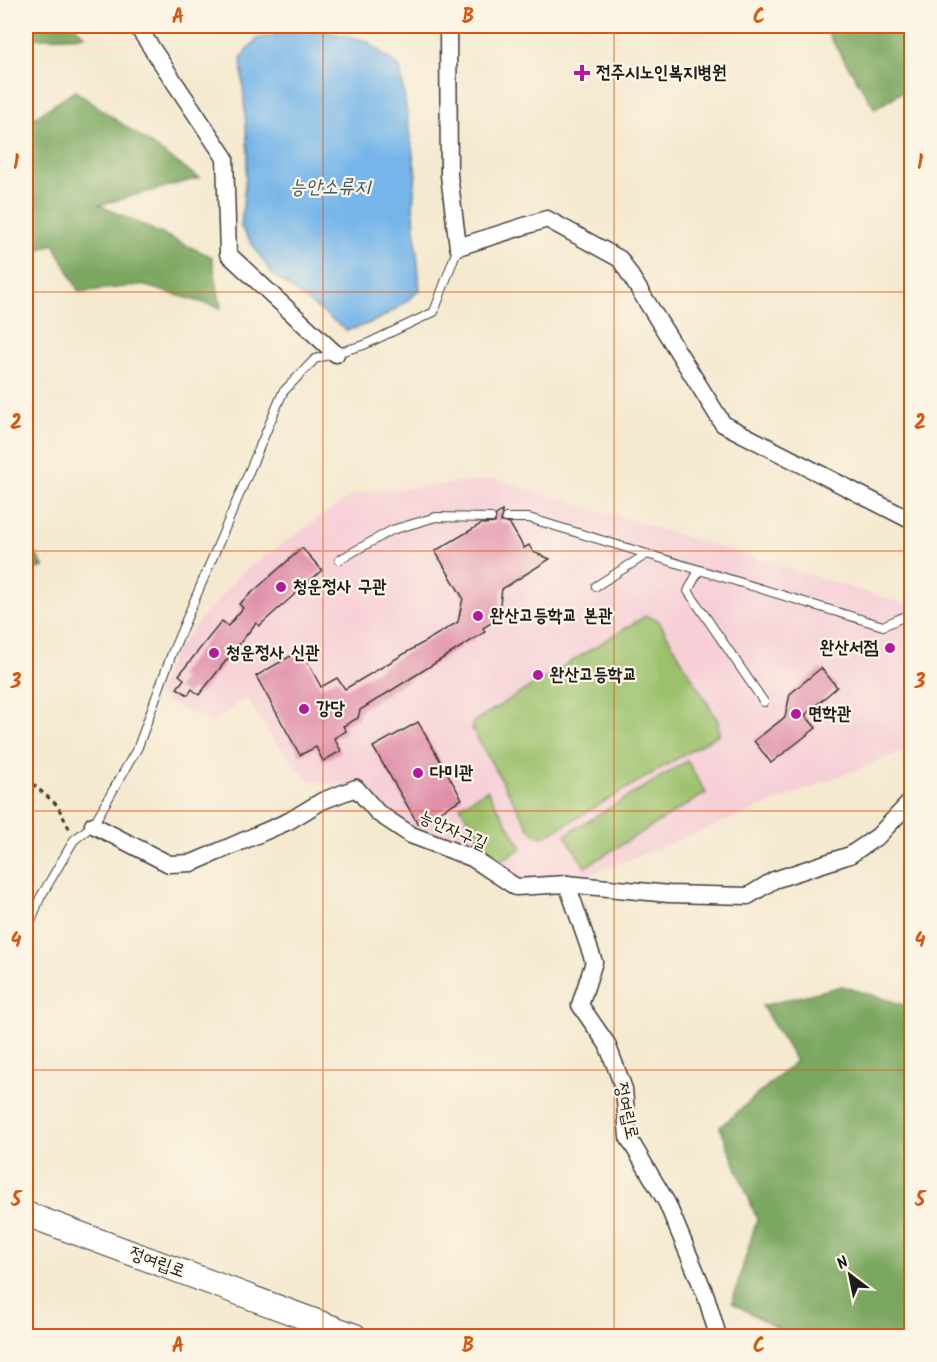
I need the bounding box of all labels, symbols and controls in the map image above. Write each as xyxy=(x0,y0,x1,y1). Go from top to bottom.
text: A xyxy=(172,2,184,34)
text: B xyxy=(462,2,474,34)
text: C xyxy=(753,2,765,34)
place label: 전주시노인복지병원 xyxy=(596,59,726,88)
marker: 전주시노인복지병원 xyxy=(573,64,591,82)
text: 1 xyxy=(13,148,19,180)
text: 1 xyxy=(917,148,923,180)
water label: 능안소류지 xyxy=(290,172,372,204)
text: 2 xyxy=(10,408,22,440)
text: 2 xyxy=(914,408,926,440)
place label: 청운정사 구관 xyxy=(293,573,387,602)
marker: 청운정사 구관 xyxy=(274,580,288,594)
place label: 완산고등학교 본관 xyxy=(490,602,613,631)
marker: 완산고등학교 본관 xyxy=(471,609,485,623)
place label: 완산서점 xyxy=(820,634,879,663)
place label: 청운정사 신관 xyxy=(226,639,320,668)
marker: 완산서점 xyxy=(883,641,897,655)
marker: 청운정사 신관 xyxy=(207,646,221,660)
place label: 완산고등학교 xyxy=(550,661,637,690)
text: 3 xyxy=(10,667,22,699)
text: 3 xyxy=(914,667,926,699)
marker: 완산고등학교 xyxy=(531,668,545,682)
place label: 강당 xyxy=(316,695,345,724)
place label: 면학관 xyxy=(808,700,852,729)
marker: 강당 xyxy=(297,702,311,716)
marker: 면학관 xyxy=(789,707,803,721)
place label: 다미관 xyxy=(430,759,474,788)
marker: 다미관 xyxy=(411,766,425,780)
street label: 능안자구길 xyxy=(414,803,492,859)
text: 4 xyxy=(11,926,22,958)
text: 4 xyxy=(915,926,926,958)
street label: 정여립로 xyxy=(606,1080,646,1142)
text: 5 xyxy=(10,1185,23,1217)
text: 5 xyxy=(914,1185,927,1217)
street label: 정여립로 xyxy=(125,1239,189,1287)
north arrow xyxy=(820,1245,880,1305)
text: N xyxy=(832,1250,854,1277)
text: A xyxy=(172,1331,184,1362)
text: B xyxy=(462,1331,474,1362)
text: C xyxy=(753,1331,765,1362)

